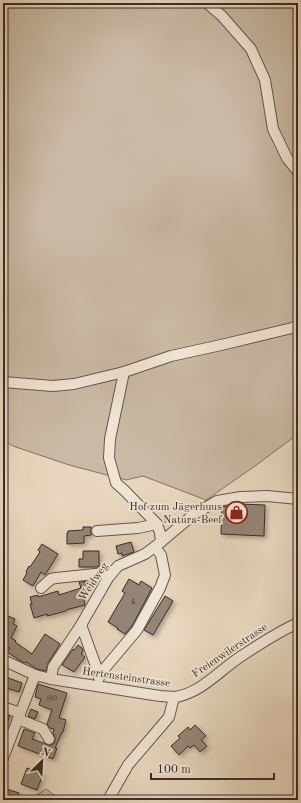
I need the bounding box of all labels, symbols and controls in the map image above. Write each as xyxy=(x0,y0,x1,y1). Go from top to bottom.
shop icon: Hof zum Jägerhuus Natura-Beef xyxy=(224,500,250,526)
place label: Hof zum Jägerhuus Natura-Beef xyxy=(129,502,222,526)
street label: Weidweg xyxy=(77,561,111,603)
house number: 4 xyxy=(130,597,136,606)
street label: Freienwilerstrasse xyxy=(190,622,270,680)
street label: Hertensteinstrasse xyxy=(81,666,171,690)
house number: 80 xyxy=(47,694,57,703)
north arrow xyxy=(22,741,62,781)
text: N xyxy=(39,747,52,760)
scale bar xyxy=(151,755,274,781)
text: 100 m xyxy=(157,764,191,776)

